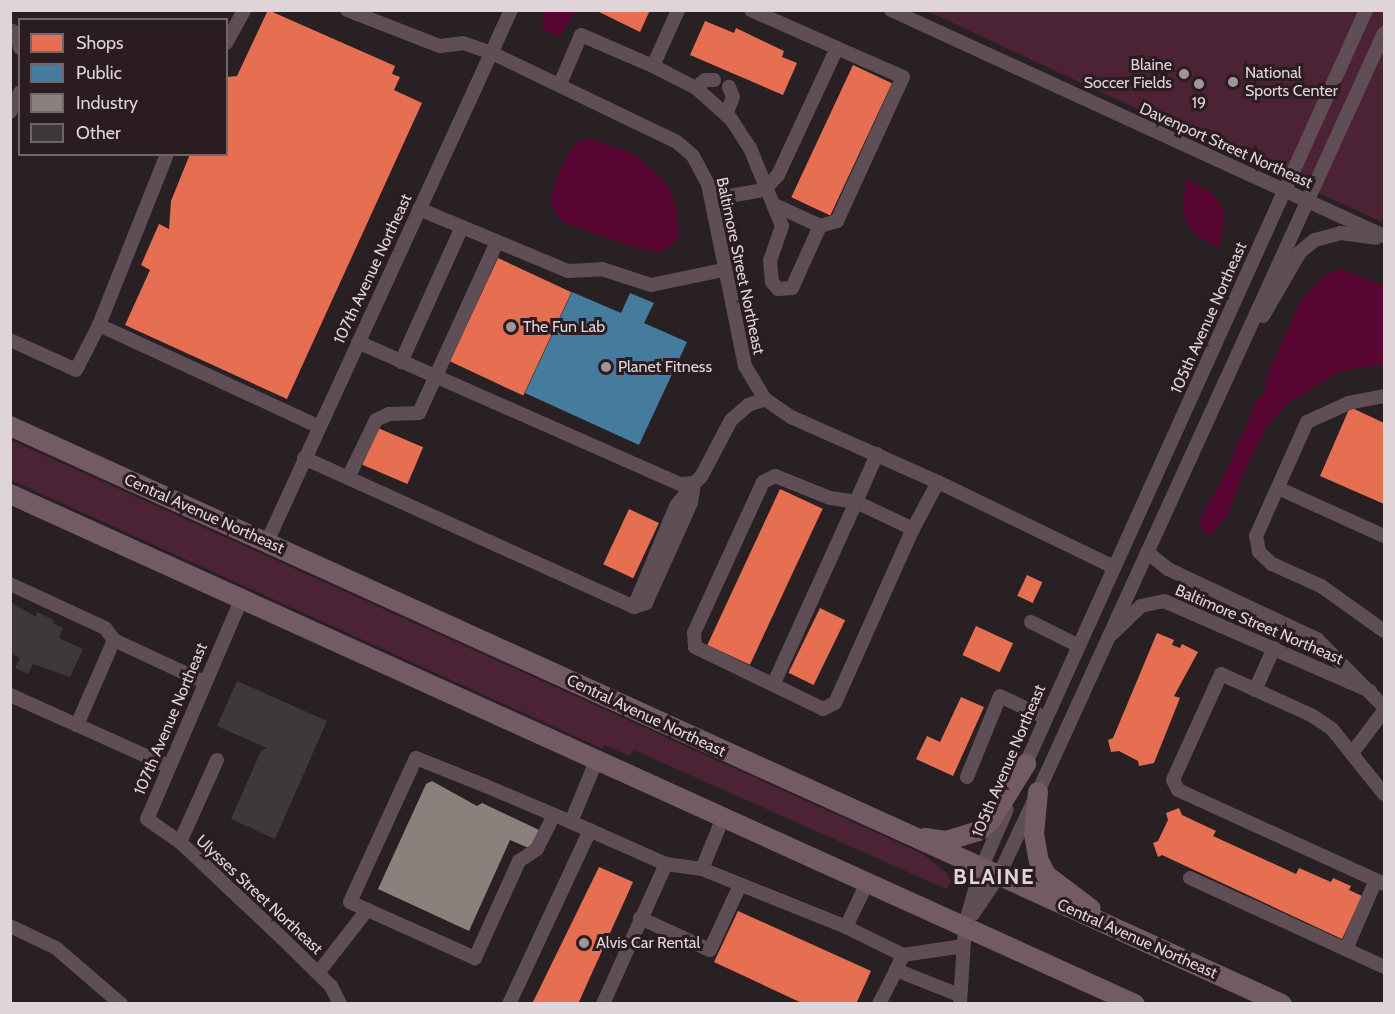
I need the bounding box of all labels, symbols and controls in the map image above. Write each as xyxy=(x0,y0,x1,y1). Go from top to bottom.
legend xyxy=(18,18,228,156)
text: Shops xyxy=(76,32,124,54)
place label: Blaine Soccer Fields xyxy=(1084,55,1172,93)
text: Public xyxy=(76,62,122,84)
place label: National Sports Center xyxy=(1245,63,1338,101)
marker: Blaine Soccer Fields xyxy=(1177,67,1191,81)
marker: National Sports Center xyxy=(1226,75,1240,89)
marker: 19 xyxy=(1192,77,1206,91)
text: Industry xyxy=(76,92,138,114)
place label: 19 xyxy=(1192,93,1206,113)
street label: Davenport Street Northeast xyxy=(1137,99,1315,193)
text: Other xyxy=(76,122,121,144)
street label: Baltimore Street Northeast xyxy=(712,176,768,356)
street label: 107th Avenue Northeast xyxy=(330,191,416,347)
street label: 105th Avenue Northeast xyxy=(1167,239,1251,397)
place label: The Fun Lab xyxy=(523,317,605,337)
marker: The Fun Lab xyxy=(504,320,518,334)
place label: Planet Fitness xyxy=(618,357,712,377)
marker: Planet Fitness xyxy=(599,360,613,374)
street label: Central Avenue Northeast xyxy=(121,470,287,558)
street label: Baltimore Street Northeast xyxy=(1172,581,1346,669)
street label: 107th Avenue Northeast xyxy=(130,640,212,798)
street label: Central Avenue Northeast xyxy=(563,671,729,761)
street label: 105th Avenue Northeast xyxy=(968,682,1050,840)
street label: Ulysses Street Northeast xyxy=(192,831,326,959)
district label: BLAINE xyxy=(953,864,1035,890)
street label: Central Avenue Northeast xyxy=(1054,895,1220,983)
place label: Alvis Car Rental xyxy=(596,933,700,953)
marker: Alvis Car Rental xyxy=(577,936,591,950)

